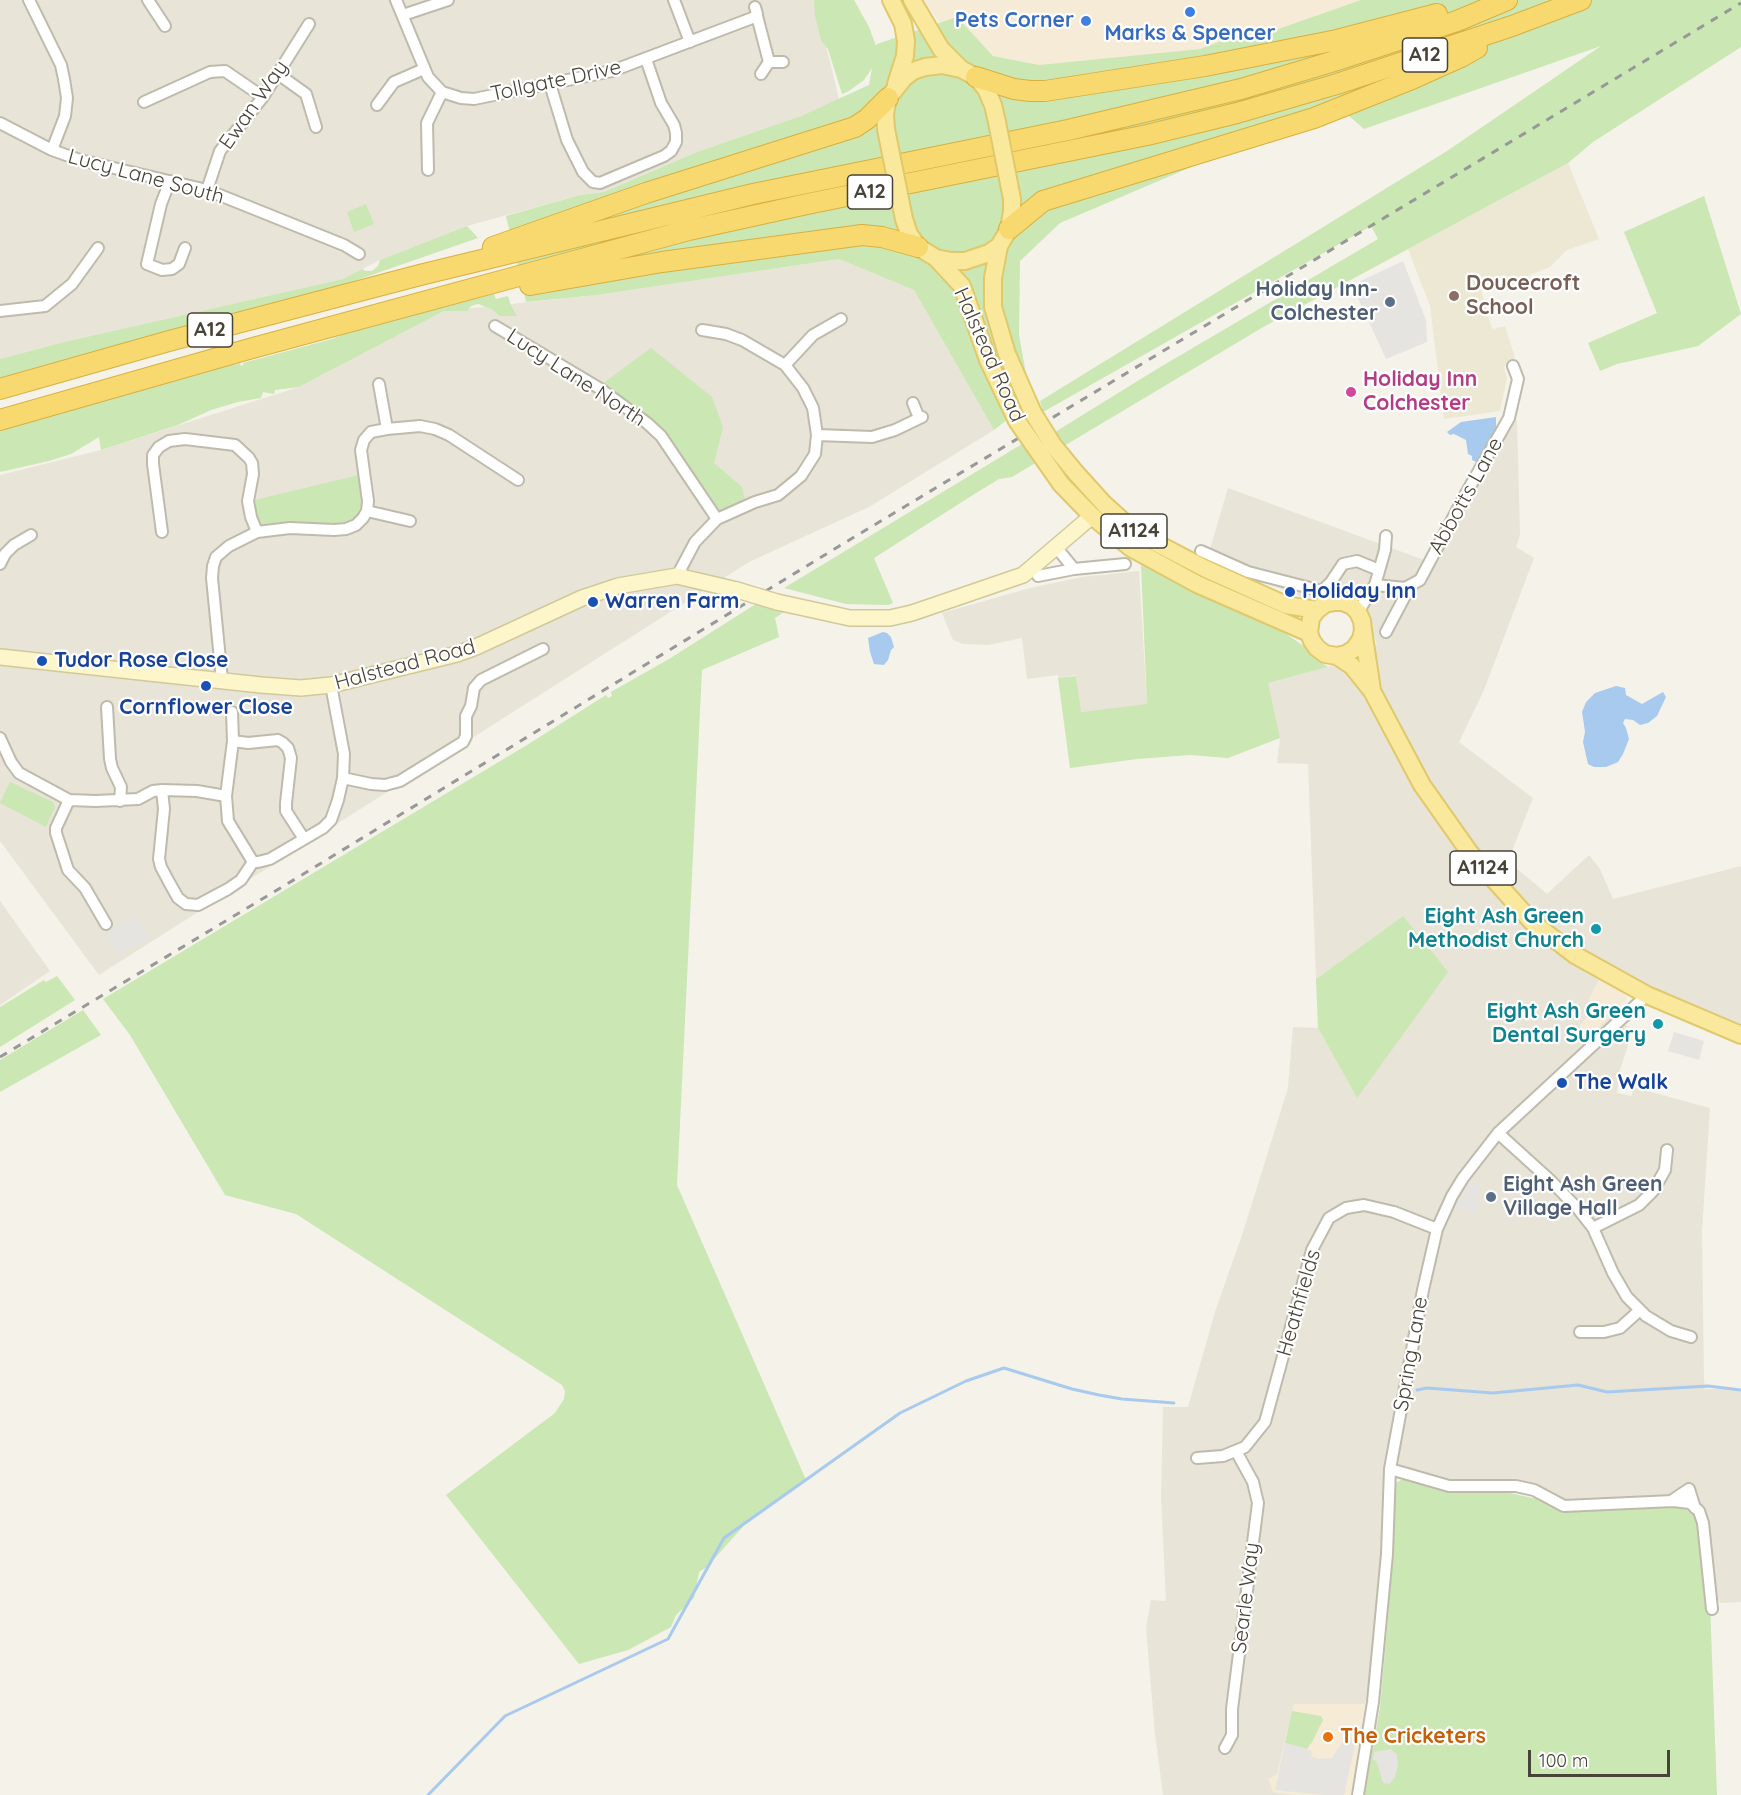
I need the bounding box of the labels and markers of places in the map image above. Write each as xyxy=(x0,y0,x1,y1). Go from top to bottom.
marker: Marks & Spencer xyxy=(1183,5,1197,19)
place label: Pets Corner xyxy=(955,8,1074,34)
marker: Pets Corner xyxy=(1079,14,1093,28)
place label: Marks & Spencer xyxy=(1104,21,1276,47)
place label: Doucecroft School xyxy=(1466,271,1580,321)
place label: Holiday Inn- Colchester xyxy=(1255,277,1378,327)
marker: Doucecroft School xyxy=(1447,289,1461,303)
marker: Holiday Inn- Colchester xyxy=(1383,295,1397,309)
place label: Holiday Inn Colchester xyxy=(1363,367,1477,417)
marker: Holiday Inn Colchester xyxy=(1344,385,1358,399)
place label: Holiday Inn xyxy=(1302,579,1416,605)
marker: Holiday Inn xyxy=(1283,585,1297,599)
place label: Warren Farm xyxy=(605,589,739,615)
marker: Warren Farm xyxy=(586,595,600,609)
place label: Tudor Rose Close xyxy=(54,648,228,674)
marker: Tudor Rose Close xyxy=(35,654,49,668)
marker: Cornflower Close xyxy=(199,679,213,693)
place label: Cornflower Close xyxy=(119,695,293,721)
place label: Eight Ash Green Methodist Church xyxy=(1408,904,1584,954)
marker: Eight Ash Green Methodist Church xyxy=(1589,922,1603,936)
place label: Eight Ash Green Dental Surgery xyxy=(1487,999,1646,1049)
marker: Eight Ash Green Dental Surgery xyxy=(1651,1017,1665,1031)
place label: The Walk xyxy=(1574,1070,1668,1096)
marker: The Walk xyxy=(1555,1076,1569,1090)
place label: Eight Ash Green Village Hall xyxy=(1503,1172,1662,1222)
marker: Eight Ash Green Village Hall xyxy=(1484,1190,1498,1204)
place label: The Cricketers xyxy=(1340,1724,1486,1750)
marker: The Cricketers xyxy=(1321,1730,1335,1744)

